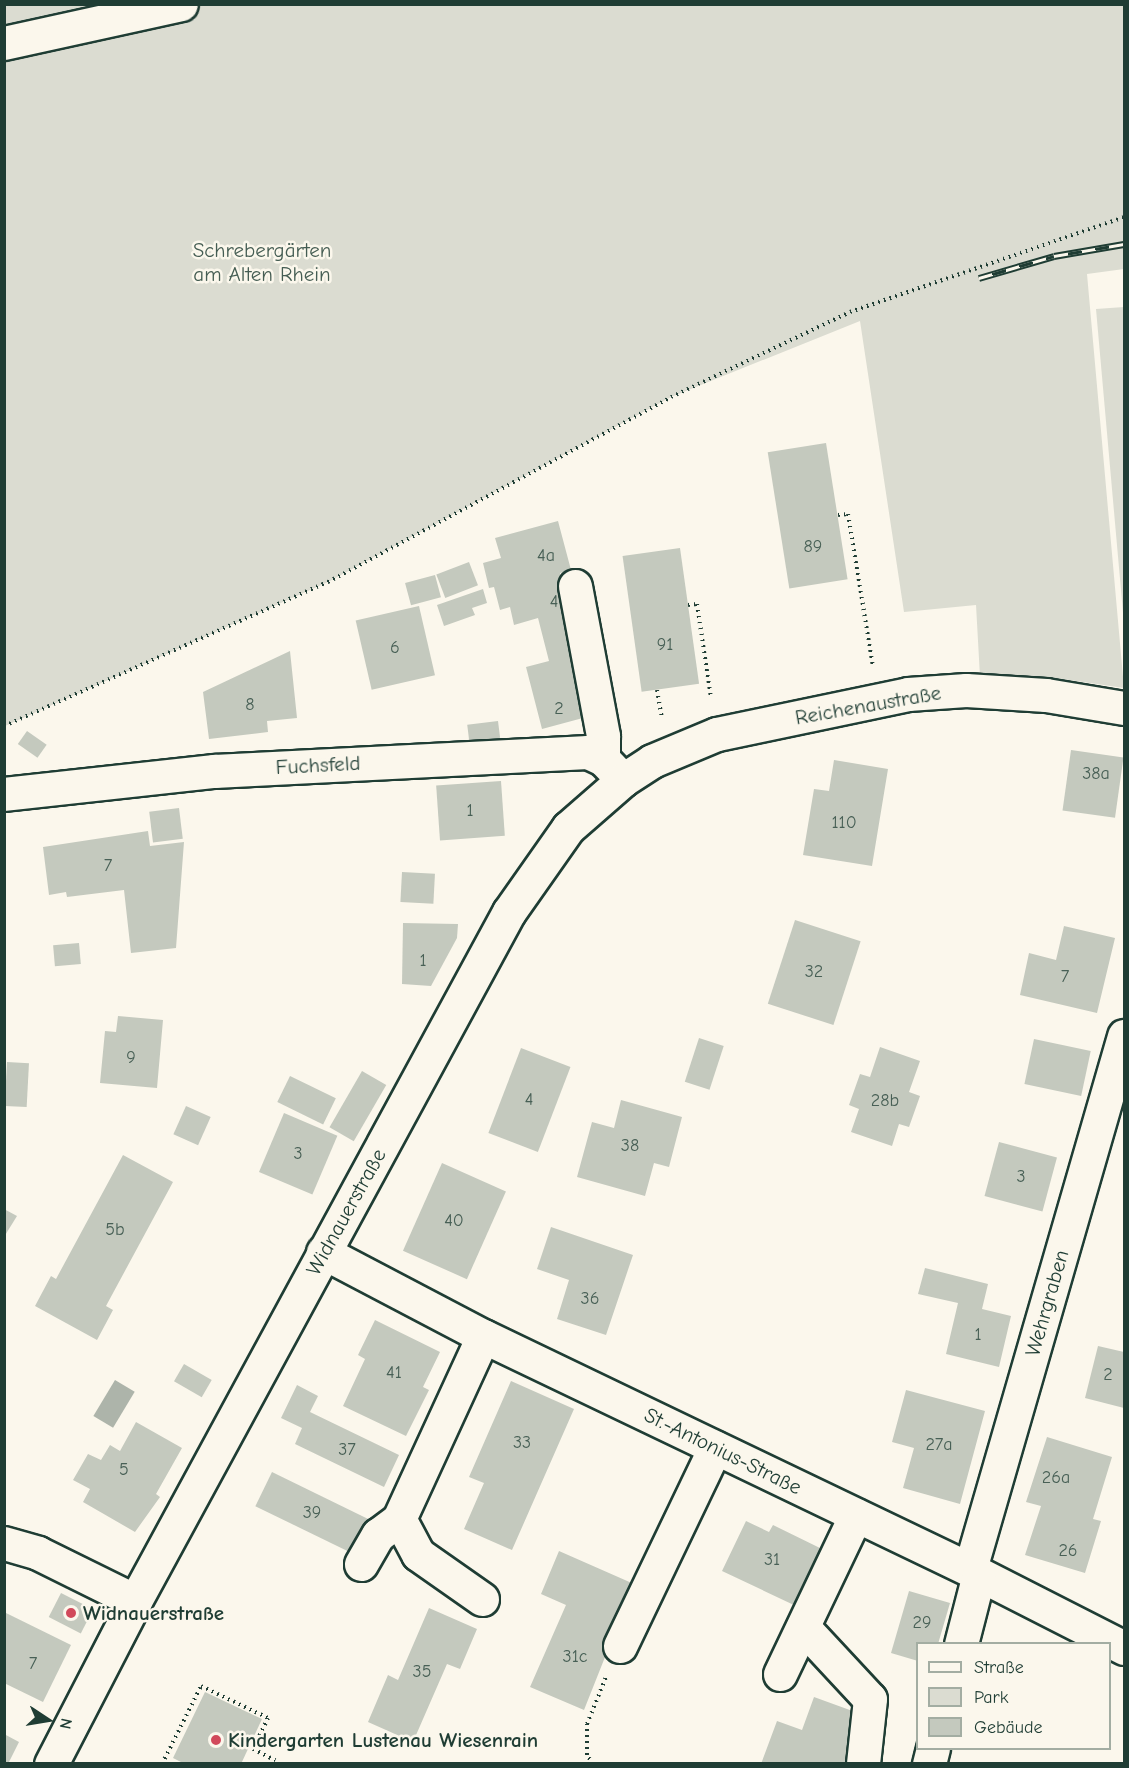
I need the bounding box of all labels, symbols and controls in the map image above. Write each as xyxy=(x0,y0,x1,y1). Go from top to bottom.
park label: Schrebergärten am Alten Rhein xyxy=(193,237,331,287)
house number: 89 xyxy=(804,536,822,558)
house number: 4a xyxy=(537,545,555,567)
house number: 4 xyxy=(550,591,558,613)
house number: 91 xyxy=(657,634,673,656)
house number: 6 xyxy=(390,637,400,659)
street label: Reichenaustraße xyxy=(793,680,943,730)
house number: 8 xyxy=(245,694,255,716)
house number: 2 xyxy=(554,698,564,720)
street label: Fuchsfeld xyxy=(275,750,361,780)
house number: 38a xyxy=(1082,763,1110,785)
house number: 1 xyxy=(466,800,474,822)
house number: 110 xyxy=(831,812,857,834)
house number: 7 xyxy=(104,855,112,877)
house number: 1 xyxy=(419,950,427,972)
house number: 32 xyxy=(805,961,823,983)
house number: 7 xyxy=(1061,966,1069,988)
house number: 9 xyxy=(126,1047,136,1069)
house number: 4 xyxy=(525,1089,533,1111)
house number: 28b xyxy=(871,1090,899,1112)
house number: 38 xyxy=(621,1135,639,1157)
house number: 3 xyxy=(293,1143,303,1165)
street label: Widnauerstraße xyxy=(301,1144,391,1280)
house number: 3 xyxy=(1016,1166,1026,1188)
house number: 40 xyxy=(444,1210,464,1232)
house number: 5b xyxy=(105,1219,125,1241)
street label: Wehrgraben xyxy=(1020,1247,1074,1359)
house number: 36 xyxy=(581,1288,599,1310)
house number: 1 xyxy=(974,1324,982,1346)
house number: 41 xyxy=(386,1362,402,1384)
house number: 2 xyxy=(1103,1364,1113,1386)
street label: St.-Antonius-Straße xyxy=(640,1402,806,1500)
house number: 33 xyxy=(513,1432,531,1454)
house number: 27a xyxy=(925,1434,953,1456)
house number: 37 xyxy=(338,1439,356,1461)
house number: 5 xyxy=(119,1459,129,1481)
house number: 26a xyxy=(1042,1467,1070,1489)
house number: 39 xyxy=(303,1502,321,1524)
house number: 26 xyxy=(1058,1540,1078,1562)
house number: 31 xyxy=(764,1549,780,1571)
place label: Widnauerstraße xyxy=(83,1600,224,1626)
marker: Widnauerstraße xyxy=(64,1606,78,1620)
house number: 29 xyxy=(913,1612,931,1634)
legend xyxy=(916,1642,1111,1750)
house number: 31c xyxy=(563,1646,587,1668)
house number: 7 xyxy=(29,1653,37,1675)
text: Straße xyxy=(974,1657,1024,1678)
house number: 35 xyxy=(413,1661,431,1683)
text: Park xyxy=(974,1687,1008,1708)
north arrow xyxy=(18,1690,78,1750)
text: N xyxy=(56,1717,75,1731)
text: Gebäude xyxy=(974,1717,1043,1738)
place label: Kindergarten Lustenau Wiesenrain xyxy=(228,1727,538,1753)
marker: Kindergarten Lustenau Wiesenrain xyxy=(209,1733,223,1747)

